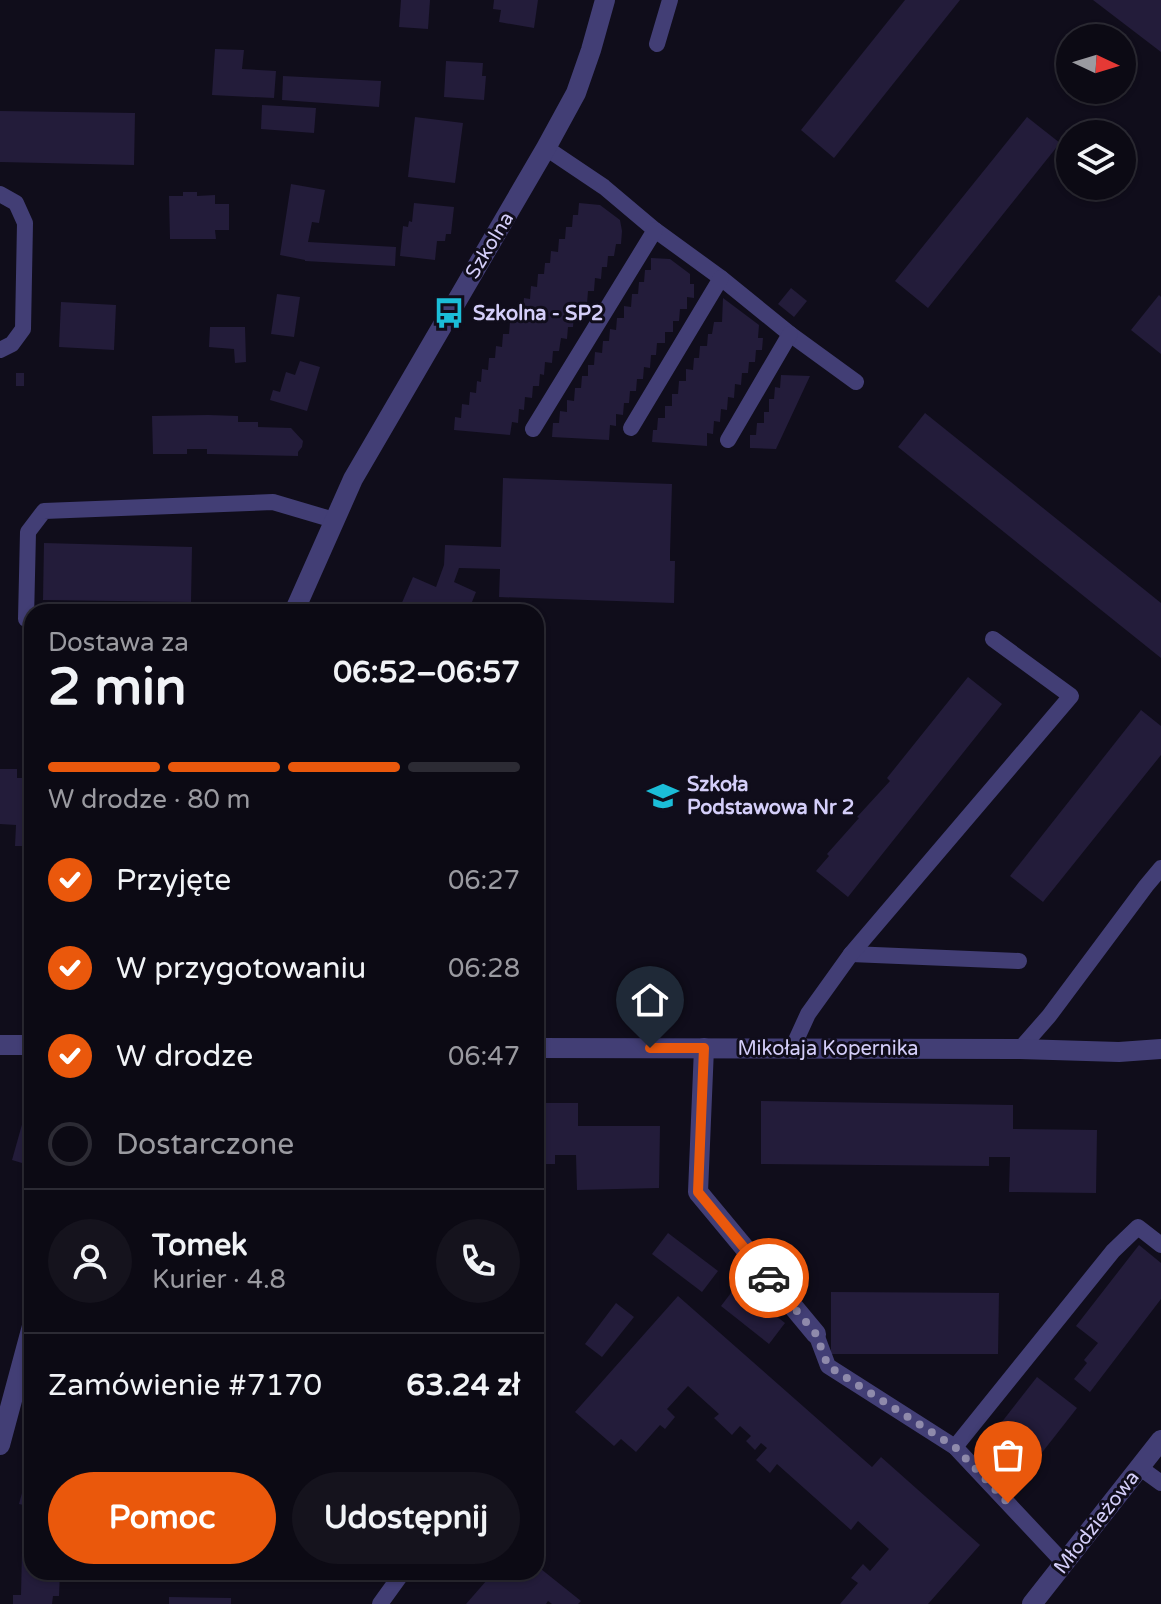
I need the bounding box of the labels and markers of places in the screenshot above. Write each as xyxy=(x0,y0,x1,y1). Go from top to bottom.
bus stop icon: Szkolna - SP2 xyxy=(432,296,466,330)
place label: Szkolna - SP2 xyxy=(473,302,603,326)
place label: Szkoła Podstawowa Nr 2 xyxy=(687,773,854,820)
school or university icon: Szkoła Podstawowa Nr 2 xyxy=(646,779,680,813)
pin xyxy=(616,966,684,1048)
pin xyxy=(974,1421,1042,1503)

